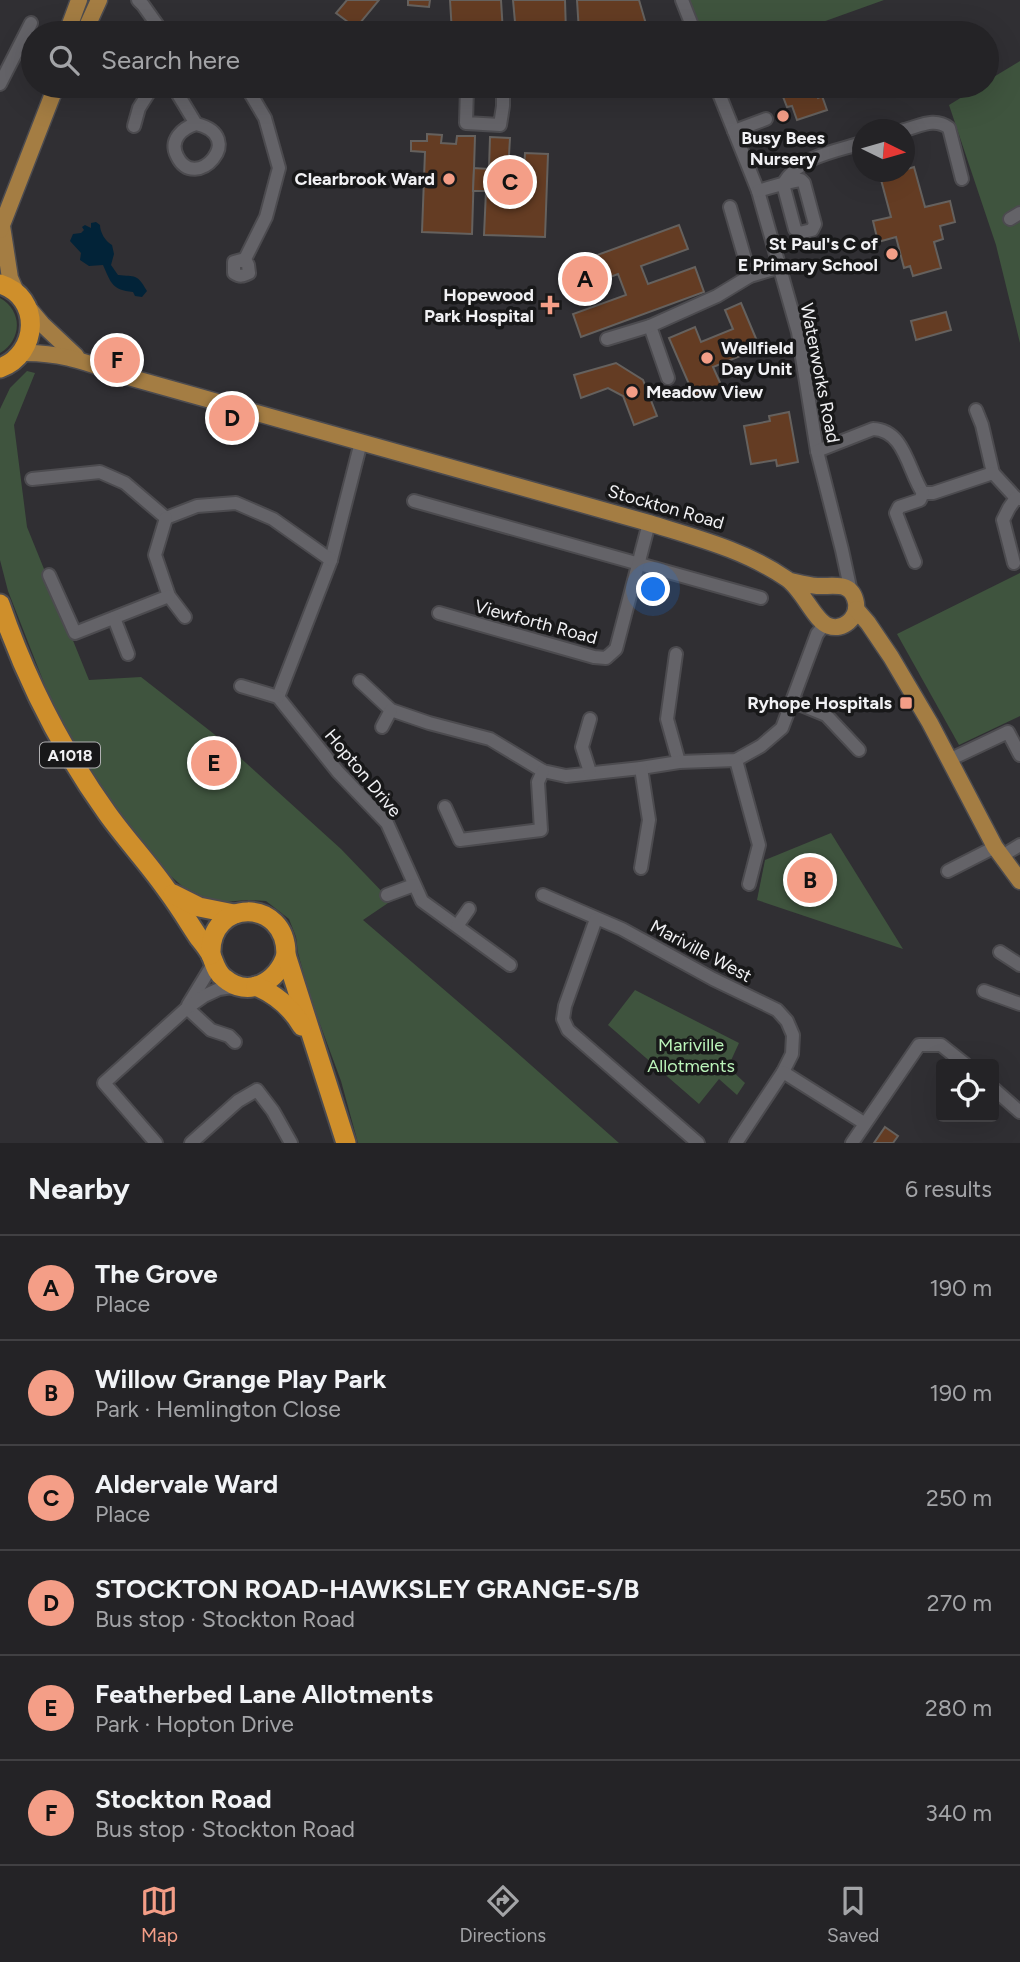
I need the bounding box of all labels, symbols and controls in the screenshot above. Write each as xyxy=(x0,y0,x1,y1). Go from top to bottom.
search box xyxy=(21,21,999,98)
icon: search xyxy=(45,41,83,79)
text: Search here xyxy=(101,44,240,76)
marker: Busy Bees Nursery xyxy=(775,108,791,124)
north arrow xyxy=(852,119,915,182)
place label: Busy Bees Nursery xyxy=(741,127,825,170)
pin: C xyxy=(487,156,533,208)
place label: Clearbrook Ward xyxy=(295,168,435,190)
marker: Clearbrook Ward xyxy=(441,171,457,187)
place label: St Paul's C of E Primary School xyxy=(738,233,879,276)
marker: St Paul's C of E Primary School xyxy=(884,246,900,262)
pin: A xyxy=(562,253,608,305)
place label: Hopewood Park Hospital xyxy=(424,284,534,327)
marker: Hopewood Park Hospital xyxy=(540,295,560,315)
street label: Waterworks Road xyxy=(796,301,844,445)
pin: F xyxy=(94,334,140,386)
place label: Wellfield Day Unit xyxy=(721,337,794,380)
marker: Wellfield Day Unit xyxy=(699,350,715,366)
place label: Meadow View xyxy=(646,381,763,403)
marker: Meadow View xyxy=(624,384,640,400)
pin: D xyxy=(209,392,255,444)
street label: Stockton Road xyxy=(605,480,727,534)
your location xyxy=(636,572,670,606)
street label: Viewforth Road xyxy=(472,595,600,649)
place label: Ryhope Hospitals xyxy=(747,692,893,714)
marker: Ryhope Hospitals xyxy=(898,695,914,711)
street label: Hopton Drive xyxy=(320,725,406,822)
pin: E xyxy=(191,737,237,789)
road number: A1018 xyxy=(40,742,100,768)
pin: B xyxy=(787,854,833,906)
street label: Mariville West xyxy=(646,915,756,987)
park label: Mariville Allotments xyxy=(647,1034,735,1077)
map controls xyxy=(936,1059,999,1122)
button: locate xyxy=(936,1059,999,1122)
text: Nearby xyxy=(28,1170,130,1207)
text: 6 results xyxy=(905,1175,992,1203)
text: The Grove xyxy=(95,1258,218,1290)
text: A xyxy=(43,1274,59,1302)
text: 190 m xyxy=(929,1274,992,1302)
text: Place xyxy=(95,1290,150,1318)
text: Willow Grange Play Park xyxy=(95,1363,387,1395)
text: B xyxy=(44,1379,58,1407)
text: 190 m xyxy=(929,1379,992,1407)
text: Park · Hemlington Close xyxy=(95,1395,341,1423)
text: Aldervale Ward xyxy=(95,1468,278,1500)
text: C xyxy=(43,1484,59,1512)
text: 250 m xyxy=(926,1484,992,1512)
text: Place xyxy=(95,1500,150,1528)
text: STOCKTON ROAD-HAWKSLEY GRANGE-S/B xyxy=(95,1573,640,1605)
text: D xyxy=(43,1589,59,1617)
text: 270 m xyxy=(927,1589,992,1617)
text: Bus stop · Stockton Road xyxy=(95,1605,355,1633)
text: Featherbed Lane Allotments xyxy=(95,1678,433,1710)
text: E xyxy=(44,1694,58,1722)
text: 280 m xyxy=(925,1694,992,1722)
text: Park · Hopton Drive xyxy=(95,1710,294,1738)
text: Stockton Road xyxy=(95,1783,272,1815)
text: F xyxy=(45,1799,57,1827)
text: 340 m xyxy=(925,1799,992,1827)
text: Bus stop · Stockton Road xyxy=(95,1815,355,1843)
tab: Map xyxy=(140,1882,178,1947)
tab: Directions xyxy=(459,1882,546,1947)
tab: Saved xyxy=(827,1882,879,1947)

